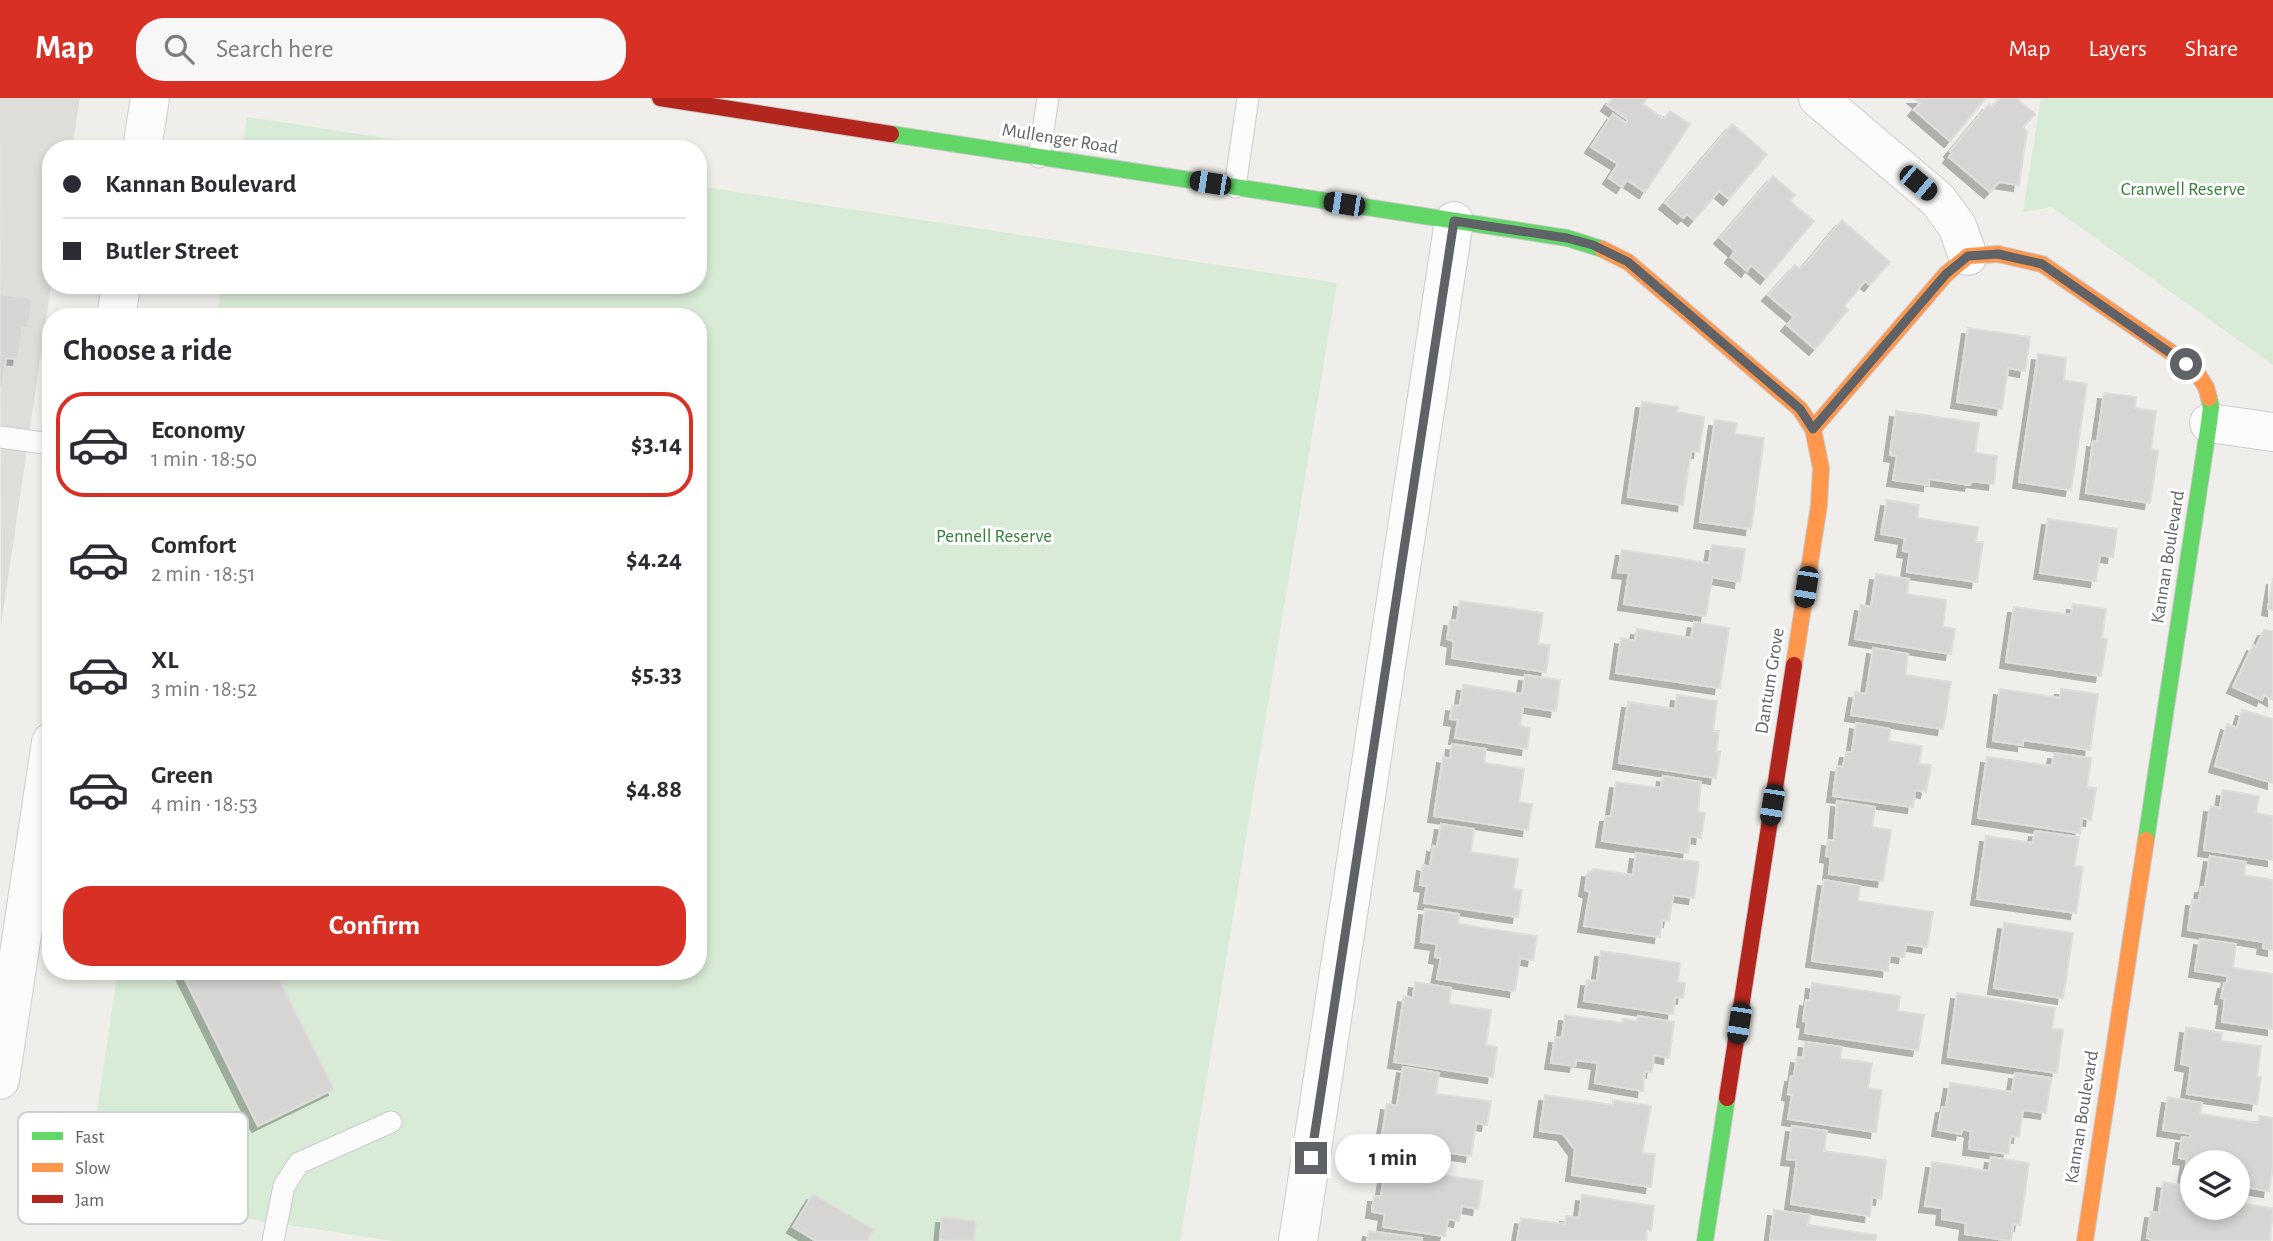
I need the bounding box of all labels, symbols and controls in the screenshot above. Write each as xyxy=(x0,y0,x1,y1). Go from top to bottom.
search box xyxy=(136,18,626,81)
icon: search xyxy=(160,30,198,68)
text: Map xyxy=(35,32,94,65)
text: Search here xyxy=(216,36,334,62)
text: Map xyxy=(2008,37,2050,61)
text: Layers xyxy=(2088,37,2147,61)
text: Share xyxy=(2185,37,2238,61)
street label: Mullenger Road xyxy=(1001,120,1120,158)
car xyxy=(1896,161,1941,205)
car xyxy=(1188,169,1233,197)
text: Kannan Boulevard xyxy=(105,171,296,197)
park label: Cranwell Reserve xyxy=(2121,180,2245,199)
car xyxy=(1322,190,1367,218)
text: Butler Street xyxy=(105,238,239,264)
text: Choose a ride xyxy=(63,334,232,366)
route start xyxy=(2170,348,2202,380)
icon: car xyxy=(67,413,130,476)
text: Economy xyxy=(151,417,245,443)
text: $3.14 xyxy=(631,431,682,457)
text: 1 min · 18:50 xyxy=(151,448,257,471)
street label: Kannan Boulevard xyxy=(2148,489,2188,625)
park label: Pennell Reserve xyxy=(936,527,1052,546)
icon: car xyxy=(67,528,130,591)
text: Comfort xyxy=(151,532,236,558)
text: $4.24 xyxy=(626,546,682,572)
text: 2 min · 18:51 xyxy=(151,563,256,586)
car xyxy=(1793,565,1820,609)
street label: Dantum Grove xyxy=(1752,627,1788,735)
icon: car xyxy=(67,643,130,706)
text: XL xyxy=(151,647,178,673)
text: $5.33 xyxy=(631,661,682,687)
text: 3 min · 18:52 xyxy=(151,678,257,701)
icon: car xyxy=(67,758,130,821)
text: Green xyxy=(151,762,213,788)
text: $4.88 xyxy=(626,776,682,802)
car xyxy=(1759,783,1786,827)
text: 4 min · 18:53 xyxy=(151,793,258,816)
button: Confirm xyxy=(63,886,686,966)
car xyxy=(1726,1001,1753,1045)
street label: Kannan Boulevard xyxy=(2062,1049,2102,1185)
legend xyxy=(18,1112,248,1224)
text: Fast xyxy=(75,1128,105,1147)
callout: 1 min xyxy=(1336,1134,1451,1182)
route end xyxy=(1295,1142,1327,1174)
text: 1 min xyxy=(1369,1147,1417,1170)
map controls xyxy=(2180,1150,2250,1220)
button: layers xyxy=(2180,1150,2250,1220)
text: Slow xyxy=(75,1159,111,1178)
text: Jam xyxy=(75,1191,104,1210)

